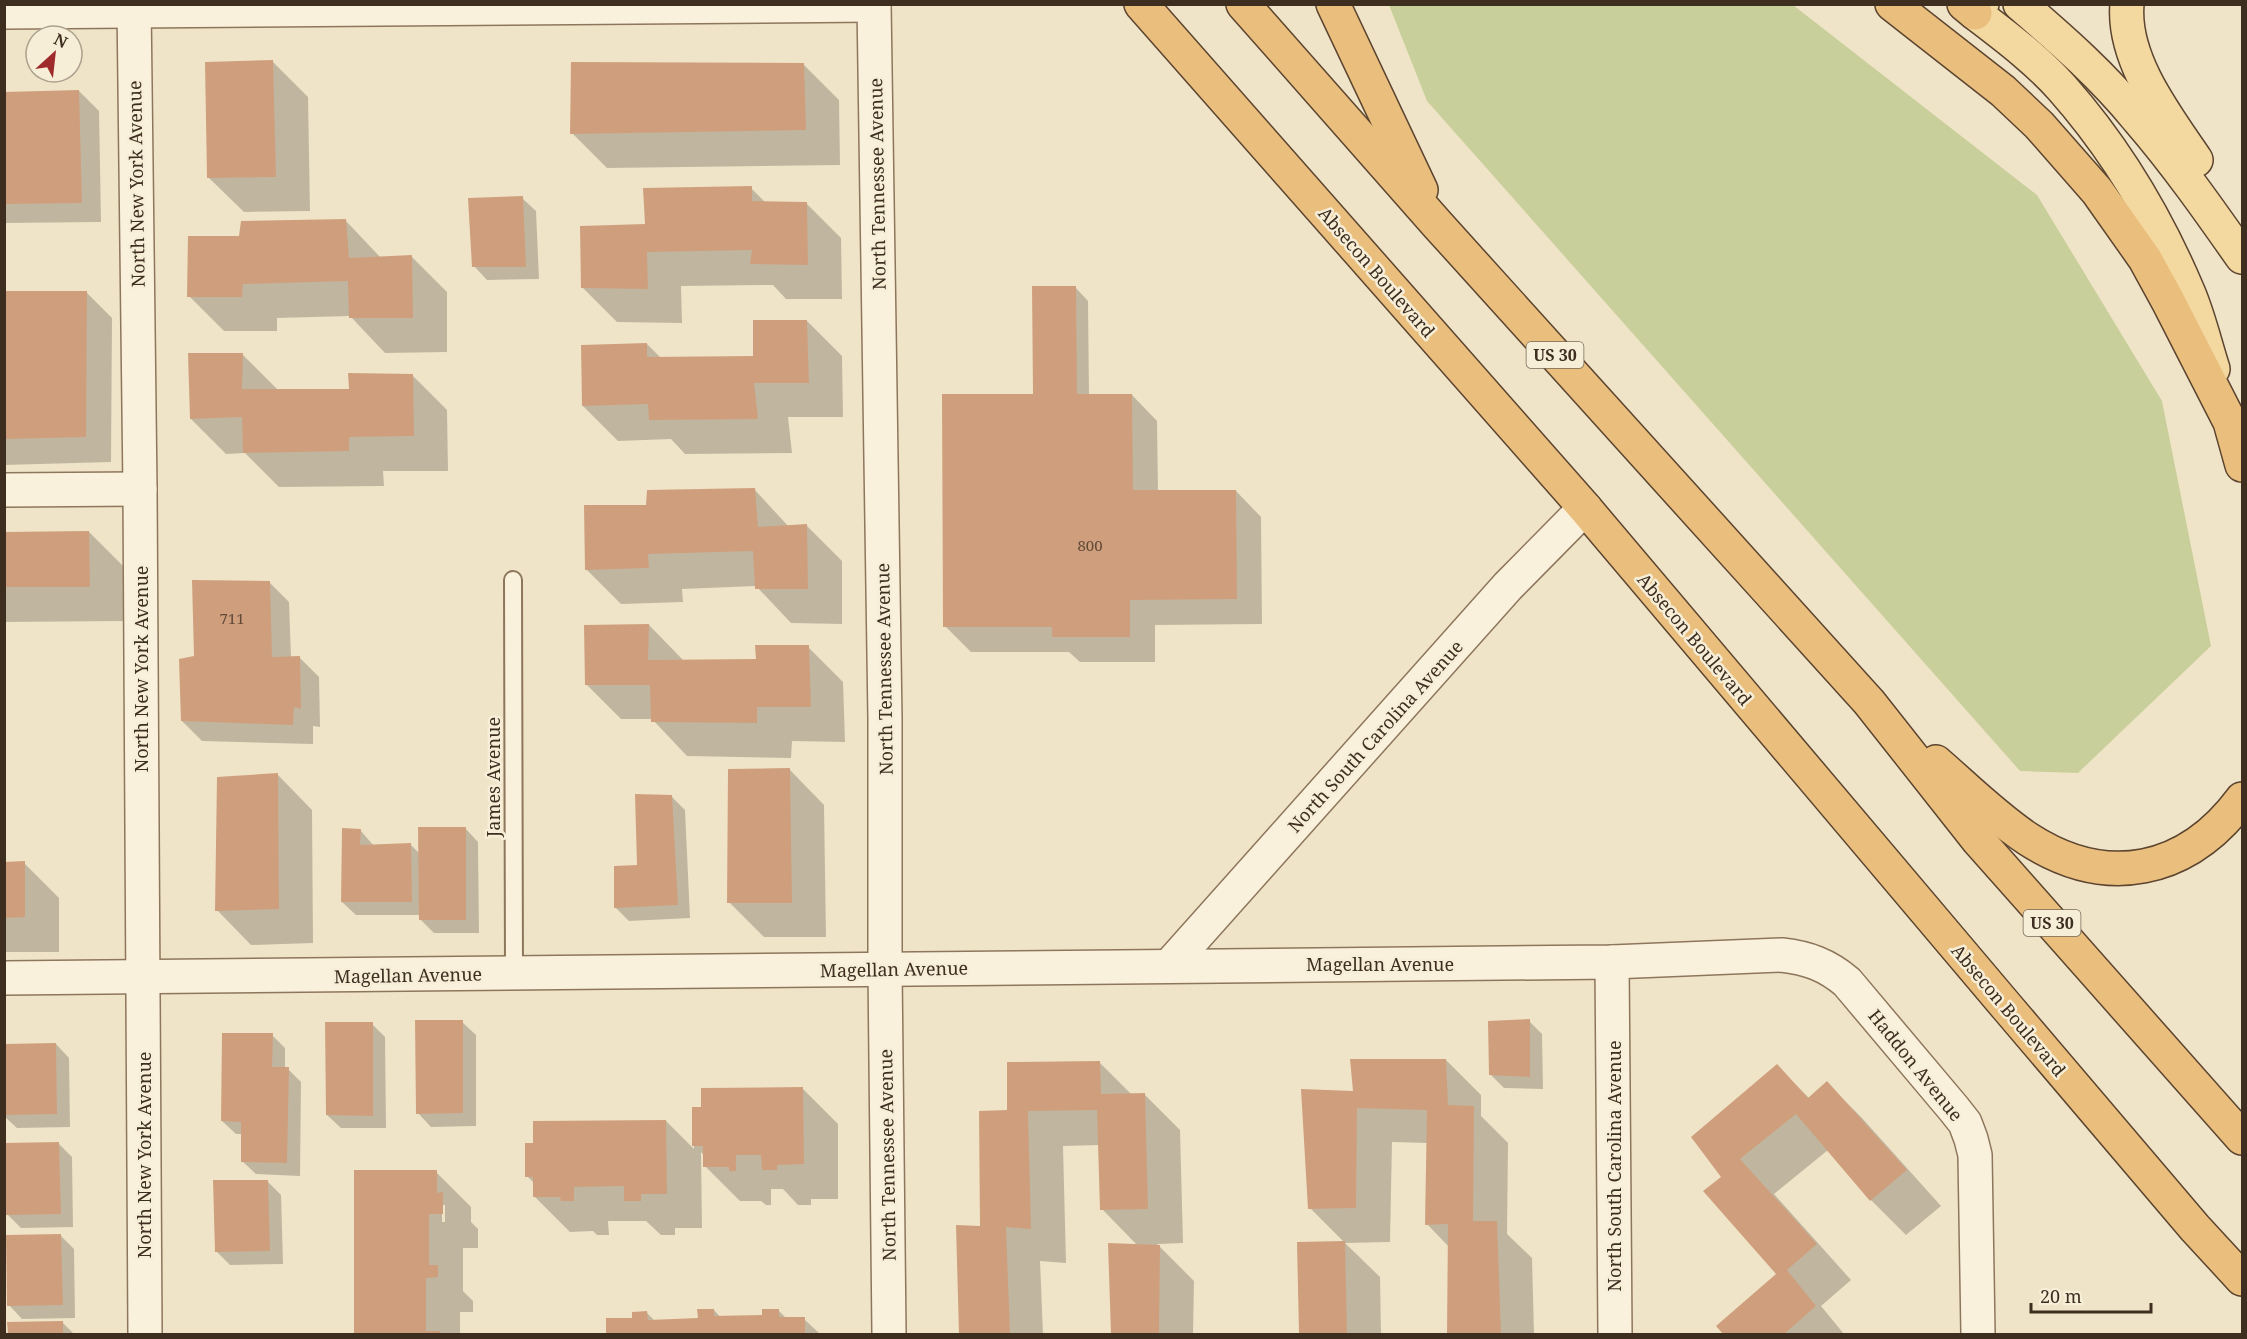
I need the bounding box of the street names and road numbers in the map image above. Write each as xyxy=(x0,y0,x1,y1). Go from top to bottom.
street label: North Tennessee Avenue xyxy=(863,78,891,290)
street label: North New York Avenue xyxy=(122,80,150,288)
street label: Absecon Boulevard xyxy=(1314,202,1440,342)
road number: US 30 xyxy=(1526,342,1584,368)
street label: North Tennessee Avenue xyxy=(870,563,898,775)
street label: North New York Avenue xyxy=(129,566,153,773)
street label: Absecon Boulevard xyxy=(1632,568,1758,710)
street label: North South Carolina Avenue xyxy=(1282,635,1468,837)
street label: James Avenue xyxy=(481,717,505,838)
road number: US 30 xyxy=(2024,910,2080,936)
street label: Absecon Boulevard xyxy=(1946,939,2072,1081)
street label: Magellan Avenue xyxy=(1306,952,1454,976)
street label: Magellan Avenue xyxy=(820,956,968,982)
street label: Magellan Avenue xyxy=(334,962,482,988)
street label: Haddon Avenue xyxy=(1863,1004,1969,1126)
street label: North South Carolina Avenue xyxy=(1602,1040,1626,1292)
street label: North Tennessee Avenue xyxy=(873,1049,901,1261)
street label: North New York Avenue xyxy=(132,1052,156,1259)

